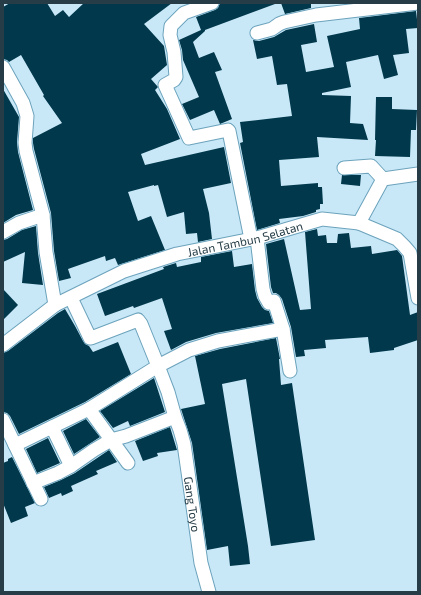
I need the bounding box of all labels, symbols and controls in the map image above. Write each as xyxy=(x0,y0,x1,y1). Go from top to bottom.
street label: Jalan Tambun Selatan xyxy=(186,218,304,259)
street label: Gang Toyo xyxy=(182,476,203,533)

